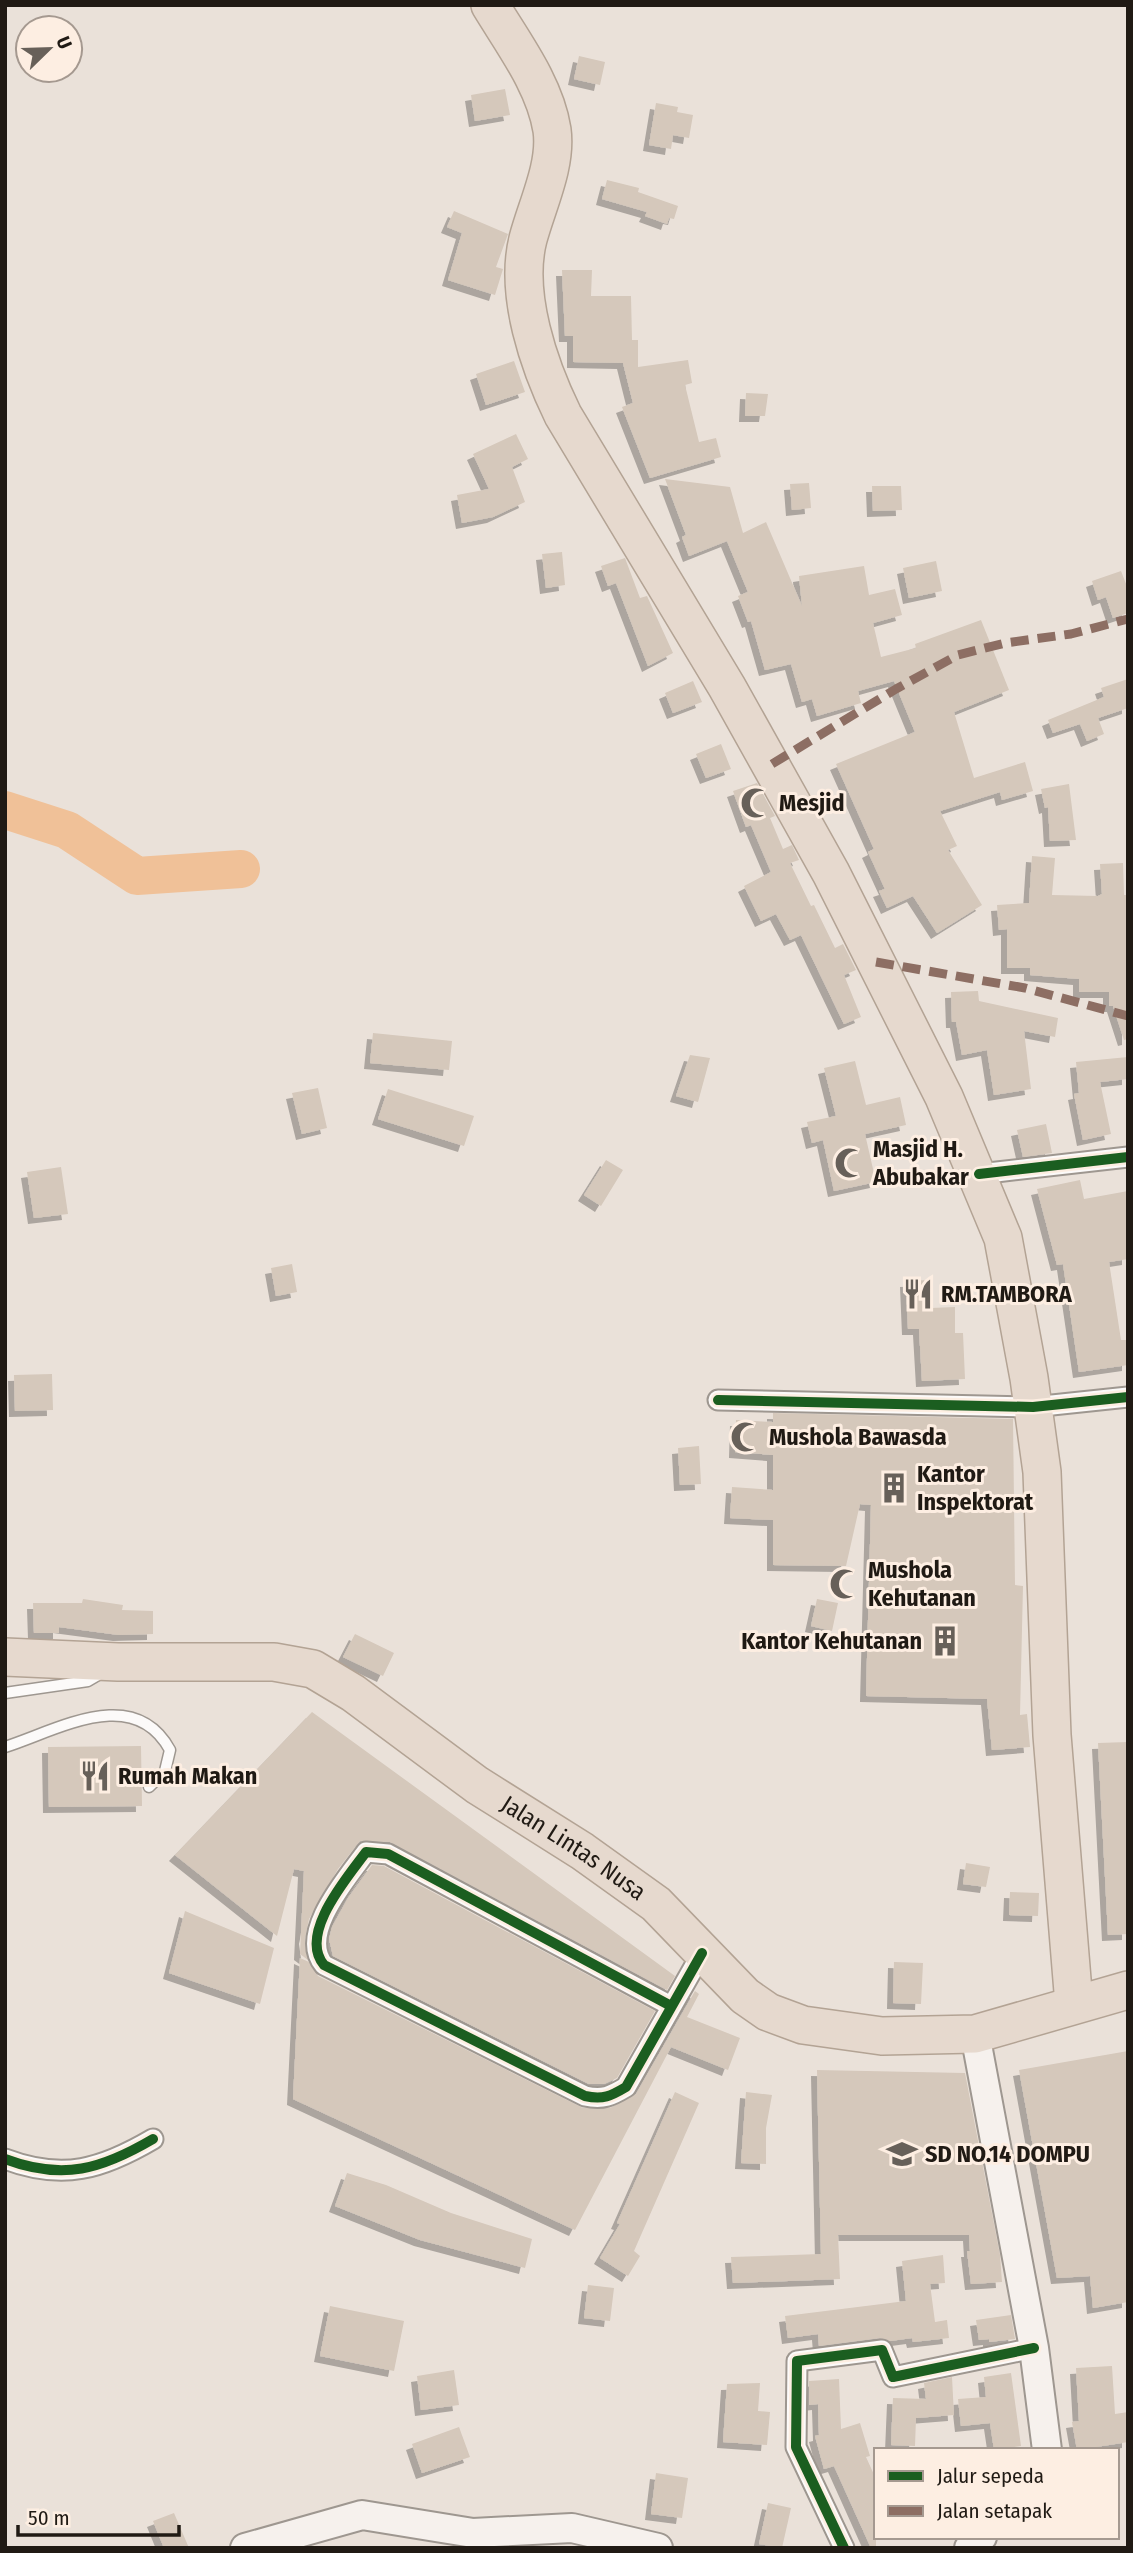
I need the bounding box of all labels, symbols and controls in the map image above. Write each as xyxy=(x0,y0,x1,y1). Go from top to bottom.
north arrow xyxy=(14,14,84,84)
text: U xyxy=(51,33,77,52)
mosque icon: Mesjid xyxy=(739,786,773,820)
place label: Mesjid xyxy=(779,789,844,817)
place label: Masjid H. Abubakar xyxy=(872,1135,969,1191)
mosque icon: Masjid H. Abubakar xyxy=(833,1146,867,1180)
restaurant icon: RM.TAMBORA xyxy=(901,1277,935,1311)
place label: RM.TAMBORA xyxy=(941,1280,1073,1308)
mosque icon: Mushola Bawasda xyxy=(729,1420,763,1454)
place label: Mushola Bawasda xyxy=(769,1423,947,1451)
place label: Kantor Inspektorat xyxy=(917,1460,1034,1516)
building icon: Kantor Inspektorat xyxy=(877,1471,911,1505)
place label: Mushola Kehutanan xyxy=(868,1556,976,1612)
mosque icon: Mushola Kehutanan xyxy=(828,1567,862,1601)
building icon: Kantor Kehutanan xyxy=(928,1624,962,1658)
place label: Kantor Kehutanan xyxy=(741,1627,922,1655)
restaurant icon: Rumah Makan xyxy=(78,1759,112,1793)
place label: Rumah Makan xyxy=(118,1762,257,1790)
street label: Jalan Lintas Nusa xyxy=(496,1790,651,1906)
school or university icon: SD NO.14 DOMPU xyxy=(885,2137,919,2171)
place label: SD NO.14 DOMPU xyxy=(925,2140,1090,2168)
legend xyxy=(874,2448,1119,2539)
text: Jalur sepeda xyxy=(937,2463,1044,2489)
scale bar xyxy=(18,2494,178,2538)
text: Jalan setapak xyxy=(937,2498,1052,2524)
text: 50 m xyxy=(28,2505,70,2531)

